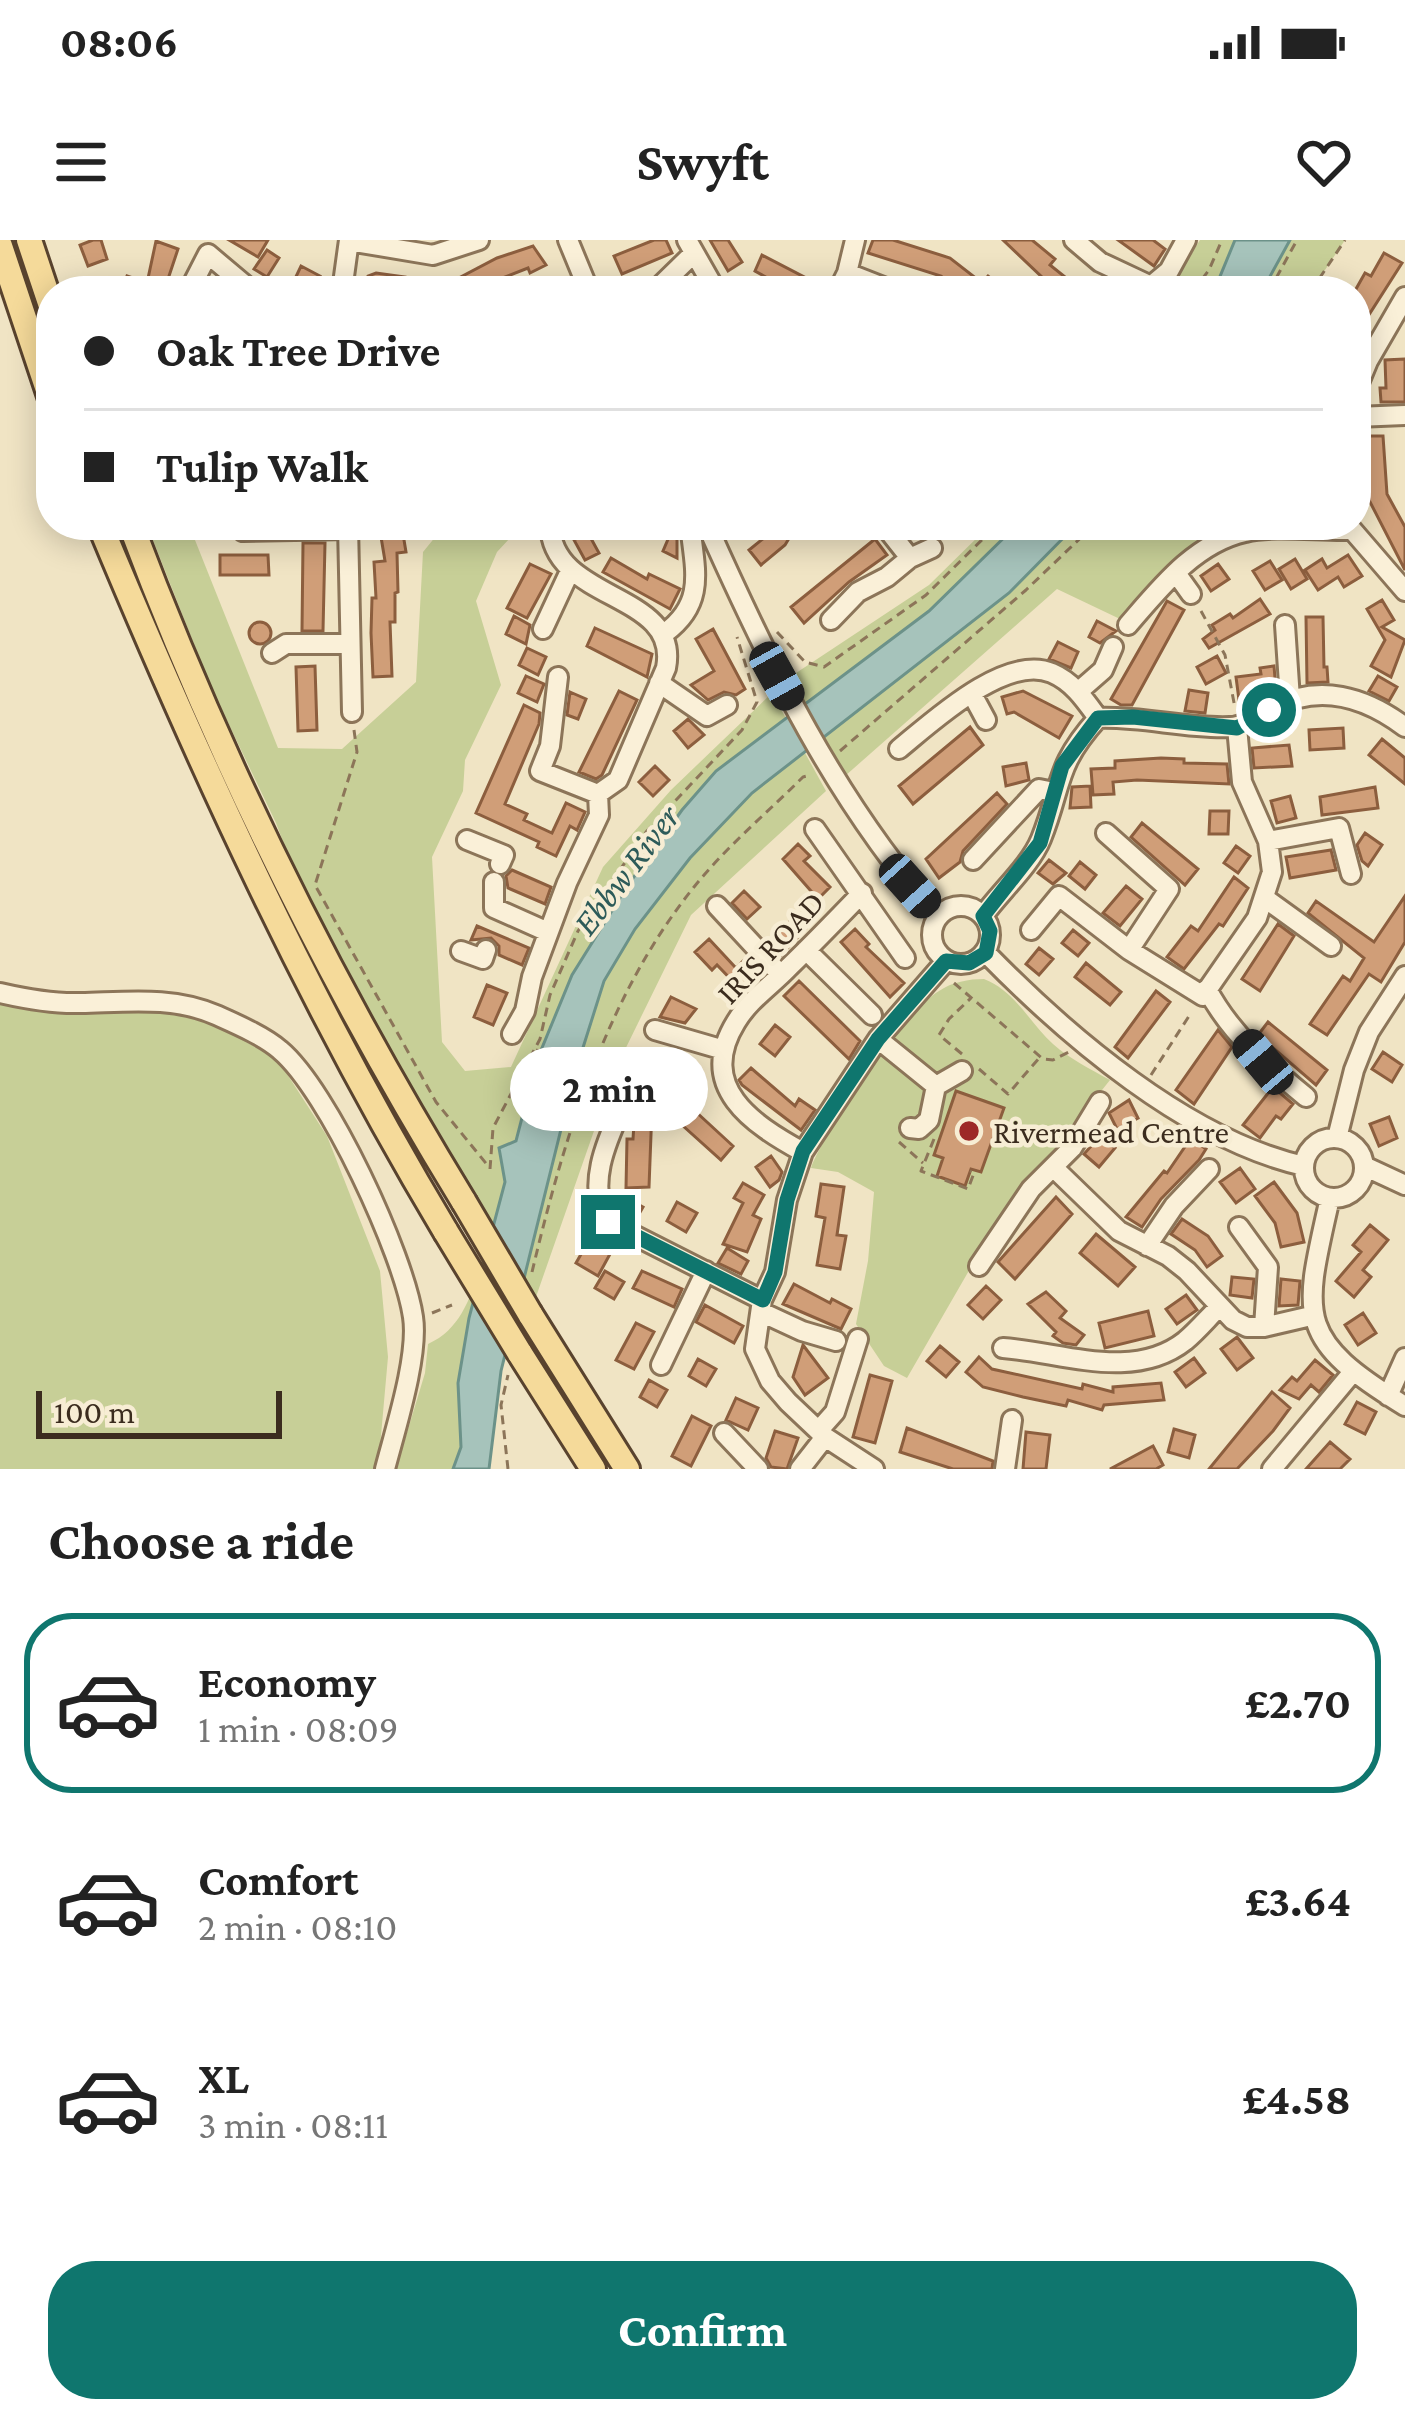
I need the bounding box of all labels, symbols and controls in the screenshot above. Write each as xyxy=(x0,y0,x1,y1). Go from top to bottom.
text: 08:06 xyxy=(60,17,178,67)
icon: menu xyxy=(48,129,114,195)
icon: heart xyxy=(1291,129,1357,195)
text: Swyft xyxy=(636,132,769,192)
text: Oak Tree Drive xyxy=(156,326,441,376)
text: Tulip Walk xyxy=(156,442,368,492)
car xyxy=(744,636,810,716)
route start xyxy=(1242,683,1296,737)
water label: Ebbw River xyxy=(564,796,688,943)
car xyxy=(873,847,947,925)
street label: IRIS ROAD xyxy=(709,883,831,1011)
car xyxy=(1226,1023,1300,1101)
callout: 2 min xyxy=(509,1048,707,1132)
text: 2 min xyxy=(562,1067,656,1110)
place label: Rivermead Centre xyxy=(993,1113,1229,1150)
marker: Rivermead Centre xyxy=(956,1118,982,1144)
route end xyxy=(581,1195,635,1249)
scale bar xyxy=(36,1385,282,1438)
text: 100 m xyxy=(54,1393,135,1430)
text: Choose a ride xyxy=(48,1511,354,1571)
icon: car xyxy=(54,1649,162,1757)
text: Economy xyxy=(198,1657,376,1707)
text: £2.70 xyxy=(1245,1678,1351,1728)
text: 1 min · 08:09 xyxy=(198,1707,399,1750)
icon: car xyxy=(54,1847,162,1955)
text: Comfort xyxy=(198,1855,359,1905)
text: £3.64 xyxy=(1245,1876,1351,1926)
text: 2 min · 08:10 xyxy=(198,1905,397,1948)
icon: car xyxy=(54,2045,162,2153)
text: XL xyxy=(198,2053,249,2103)
text: £4.58 xyxy=(1242,2074,1351,2124)
text: 3 min · 08:11 xyxy=(198,2103,388,2146)
button: Confirm xyxy=(48,2261,1357,2399)

